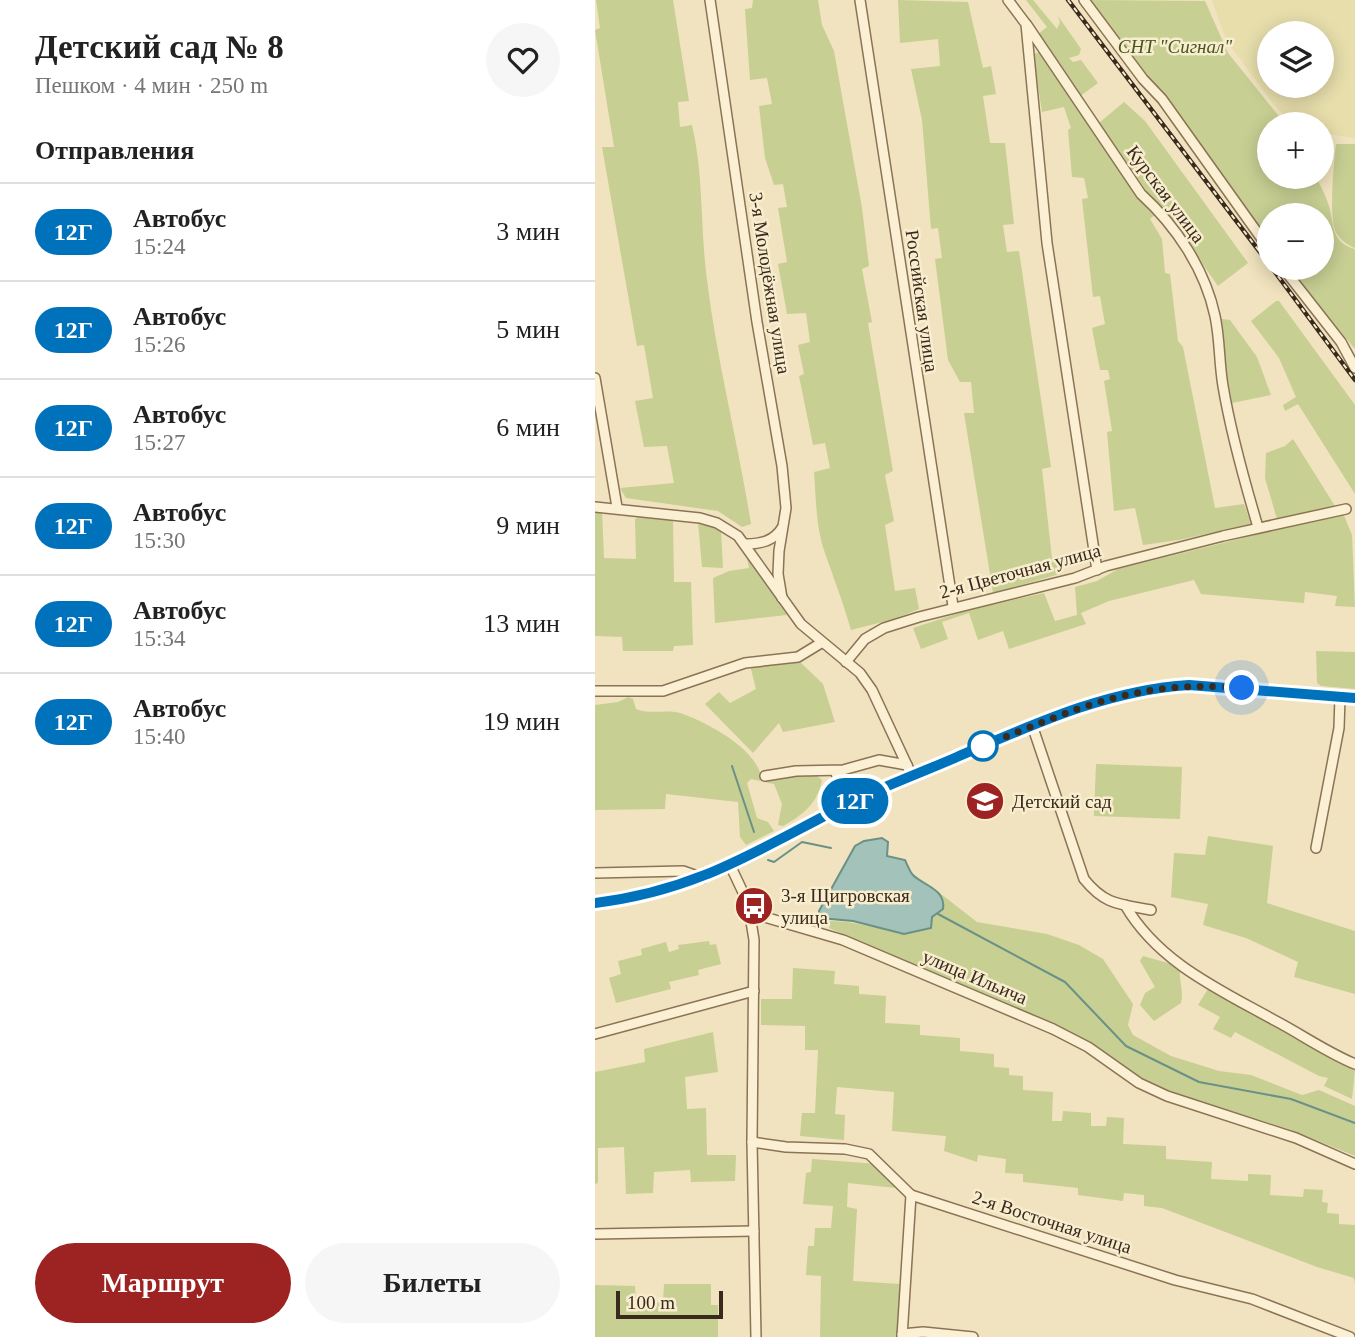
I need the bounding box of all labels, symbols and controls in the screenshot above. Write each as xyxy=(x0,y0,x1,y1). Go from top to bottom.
map controls xyxy=(1257,21,1334,280)
button: layers xyxy=(1257,21,1334,98)
button: heart xyxy=(486,23,560,97)
text: Детский сад № 8 xyxy=(35,29,284,65)
park label: СНТ "Сигнал" xyxy=(1118,36,1233,57)
text: Пешком · 4 мин · 250 m xyxy=(35,73,268,98)
button: + xyxy=(1257,112,1334,189)
text: Отправления xyxy=(35,136,194,165)
street label: Курская улица xyxy=(1123,141,1210,247)
street label: 3-я Молодёжная улица xyxy=(745,191,795,376)
button: − xyxy=(1257,203,1334,280)
text: Автобус xyxy=(133,204,226,233)
text: 3 мин xyxy=(496,217,560,246)
text: 12Г xyxy=(54,219,93,245)
street label: Российская улица xyxy=(902,228,942,374)
text: 15:24 xyxy=(133,234,185,259)
text: Автобус xyxy=(133,302,226,331)
text: 5 мин xyxy=(496,315,560,344)
text: 12Г xyxy=(54,317,93,343)
text: 15:26 xyxy=(133,332,185,357)
text: Автобус xyxy=(133,400,226,429)
text: 6 мин xyxy=(496,413,560,442)
text: 12Г xyxy=(54,415,93,441)
text: 15:27 xyxy=(133,430,185,455)
text: Автобус xyxy=(133,498,226,527)
text: 9 мин xyxy=(496,511,560,540)
text: 12Г xyxy=(54,513,93,539)
text: 15:30 xyxy=(133,528,185,553)
street label: 2-я Цветочная улица xyxy=(937,539,1103,603)
text: Автобус xyxy=(133,596,226,625)
text: 13 мин xyxy=(483,609,560,638)
text: 12Г xyxy=(54,611,93,637)
text: 15:34 xyxy=(133,626,185,651)
your location xyxy=(1224,670,1259,705)
text: Автобус xyxy=(133,694,226,723)
text: 19 мин xyxy=(483,707,560,736)
text: 12Г xyxy=(54,709,93,735)
text: 15:40 xyxy=(133,724,185,749)
unlabelled marker xyxy=(968,731,998,761)
line badge: 12Г xyxy=(815,778,895,824)
school or university icon: Детский сад xyxy=(964,780,1006,822)
text: 12Г xyxy=(835,788,875,814)
place label: Детский сад xyxy=(1012,791,1112,812)
bus stop icon: 3-я Щигровская улица xyxy=(733,885,775,927)
place label: 3-я Щигровская улица xyxy=(781,885,910,928)
street label: улица Ильича xyxy=(919,946,1031,1009)
street label: 2-я Восточная улица xyxy=(970,1186,1135,1258)
button: Маршрут xyxy=(35,1243,291,1323)
button: Билеты xyxy=(305,1243,560,1323)
scale bar xyxy=(616,1288,723,1320)
text: 100 m xyxy=(627,1292,675,1313)

